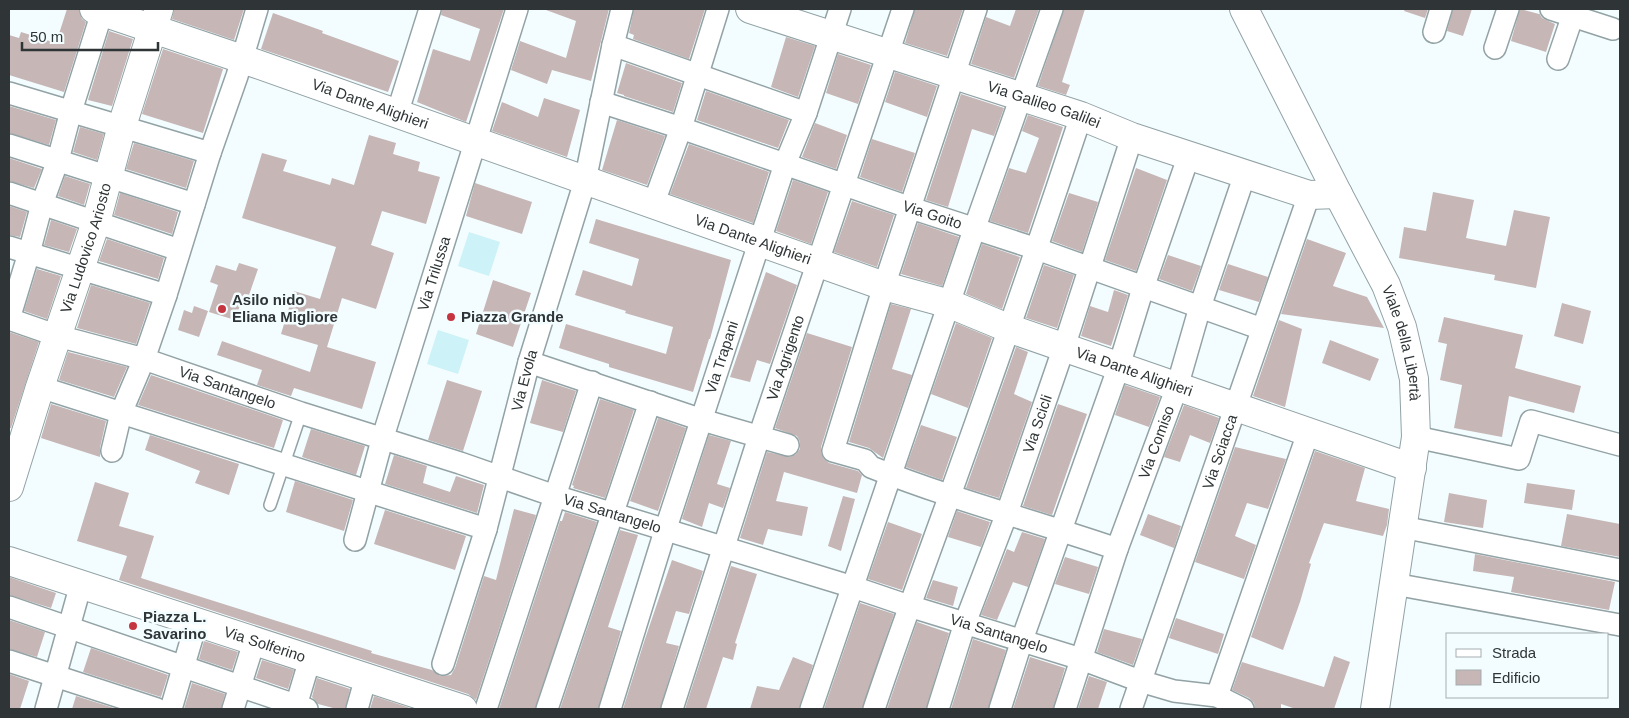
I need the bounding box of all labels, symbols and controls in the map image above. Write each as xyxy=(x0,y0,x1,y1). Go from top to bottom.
scale bar xyxy=(22,20,159,52)
text: 50 m xyxy=(30,28,63,45)
street label: Via Dante Alighieri xyxy=(310,75,431,132)
street label: Via Galileo Galilei xyxy=(985,77,1103,131)
street label: Via Ludovico Ariosto xyxy=(57,181,114,315)
street label: Via Goito xyxy=(900,197,964,232)
street label: Via Dante Alighieri xyxy=(692,211,814,268)
street label: Via Trilussa xyxy=(414,233,454,313)
street label: Viale della Libertà xyxy=(1379,283,1424,402)
place label: Asilo nido Eliana Migliore xyxy=(232,291,338,325)
marker: Asilo nido Eliana Migliore xyxy=(216,303,228,315)
place label: Piazza Grande xyxy=(461,308,564,325)
marker: Piazza Grande xyxy=(445,311,457,323)
street label: Via Agrigento xyxy=(763,313,807,403)
street label: Via Trapani xyxy=(701,319,741,396)
street label: Via Dante Alighieri xyxy=(1074,343,1195,399)
street label: Via Evola xyxy=(508,347,541,413)
street label: Via Santangelo xyxy=(177,363,278,412)
street label: Via Scicli xyxy=(1019,392,1055,455)
street label: Via Comiso xyxy=(1135,403,1177,481)
street label: Via Sciacca xyxy=(1199,411,1241,492)
street label: Via Santangelo xyxy=(561,490,663,536)
place label: Piazza L. Savarino xyxy=(143,608,206,642)
street label: Via Santangelo xyxy=(948,610,1050,656)
marker: Piazza L. Savarino xyxy=(127,620,139,632)
street label: Via Solferino xyxy=(222,623,308,665)
legend xyxy=(1446,633,1609,698)
text: Strada xyxy=(1492,644,1537,661)
text: Edificio xyxy=(1492,669,1540,686)

